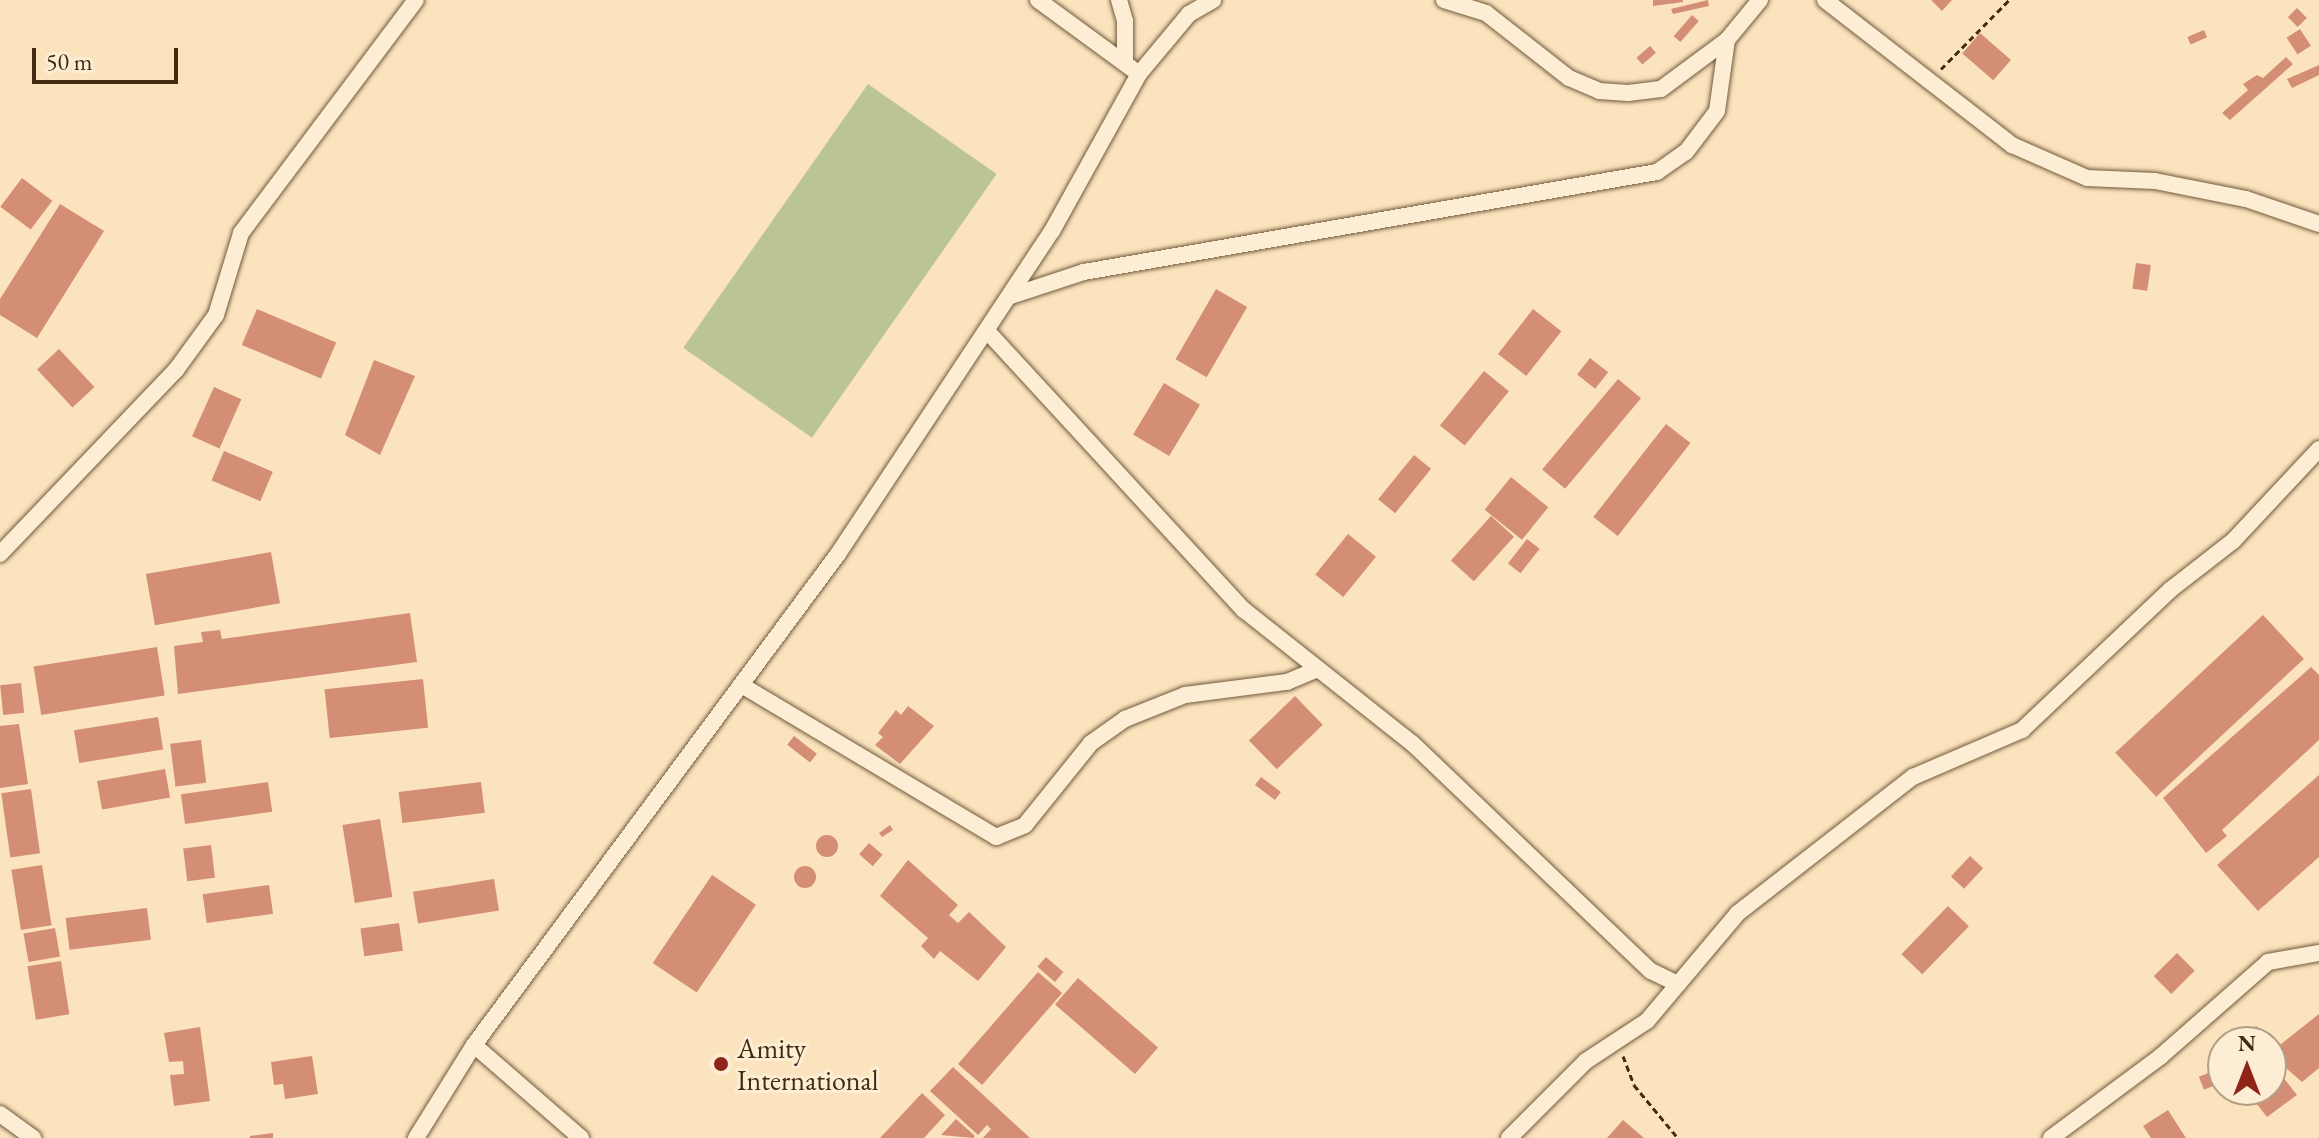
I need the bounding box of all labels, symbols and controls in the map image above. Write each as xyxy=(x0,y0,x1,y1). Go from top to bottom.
scale bar xyxy=(36,32,182,82)
text: 50 m xyxy=(46,46,93,77)
north arrow xyxy=(2207,1026,2287,1106)
text: N xyxy=(2238,1029,2256,1058)
place label: Amity International xyxy=(737,1031,879,1097)
marker: Amity International xyxy=(712,1055,730,1073)

